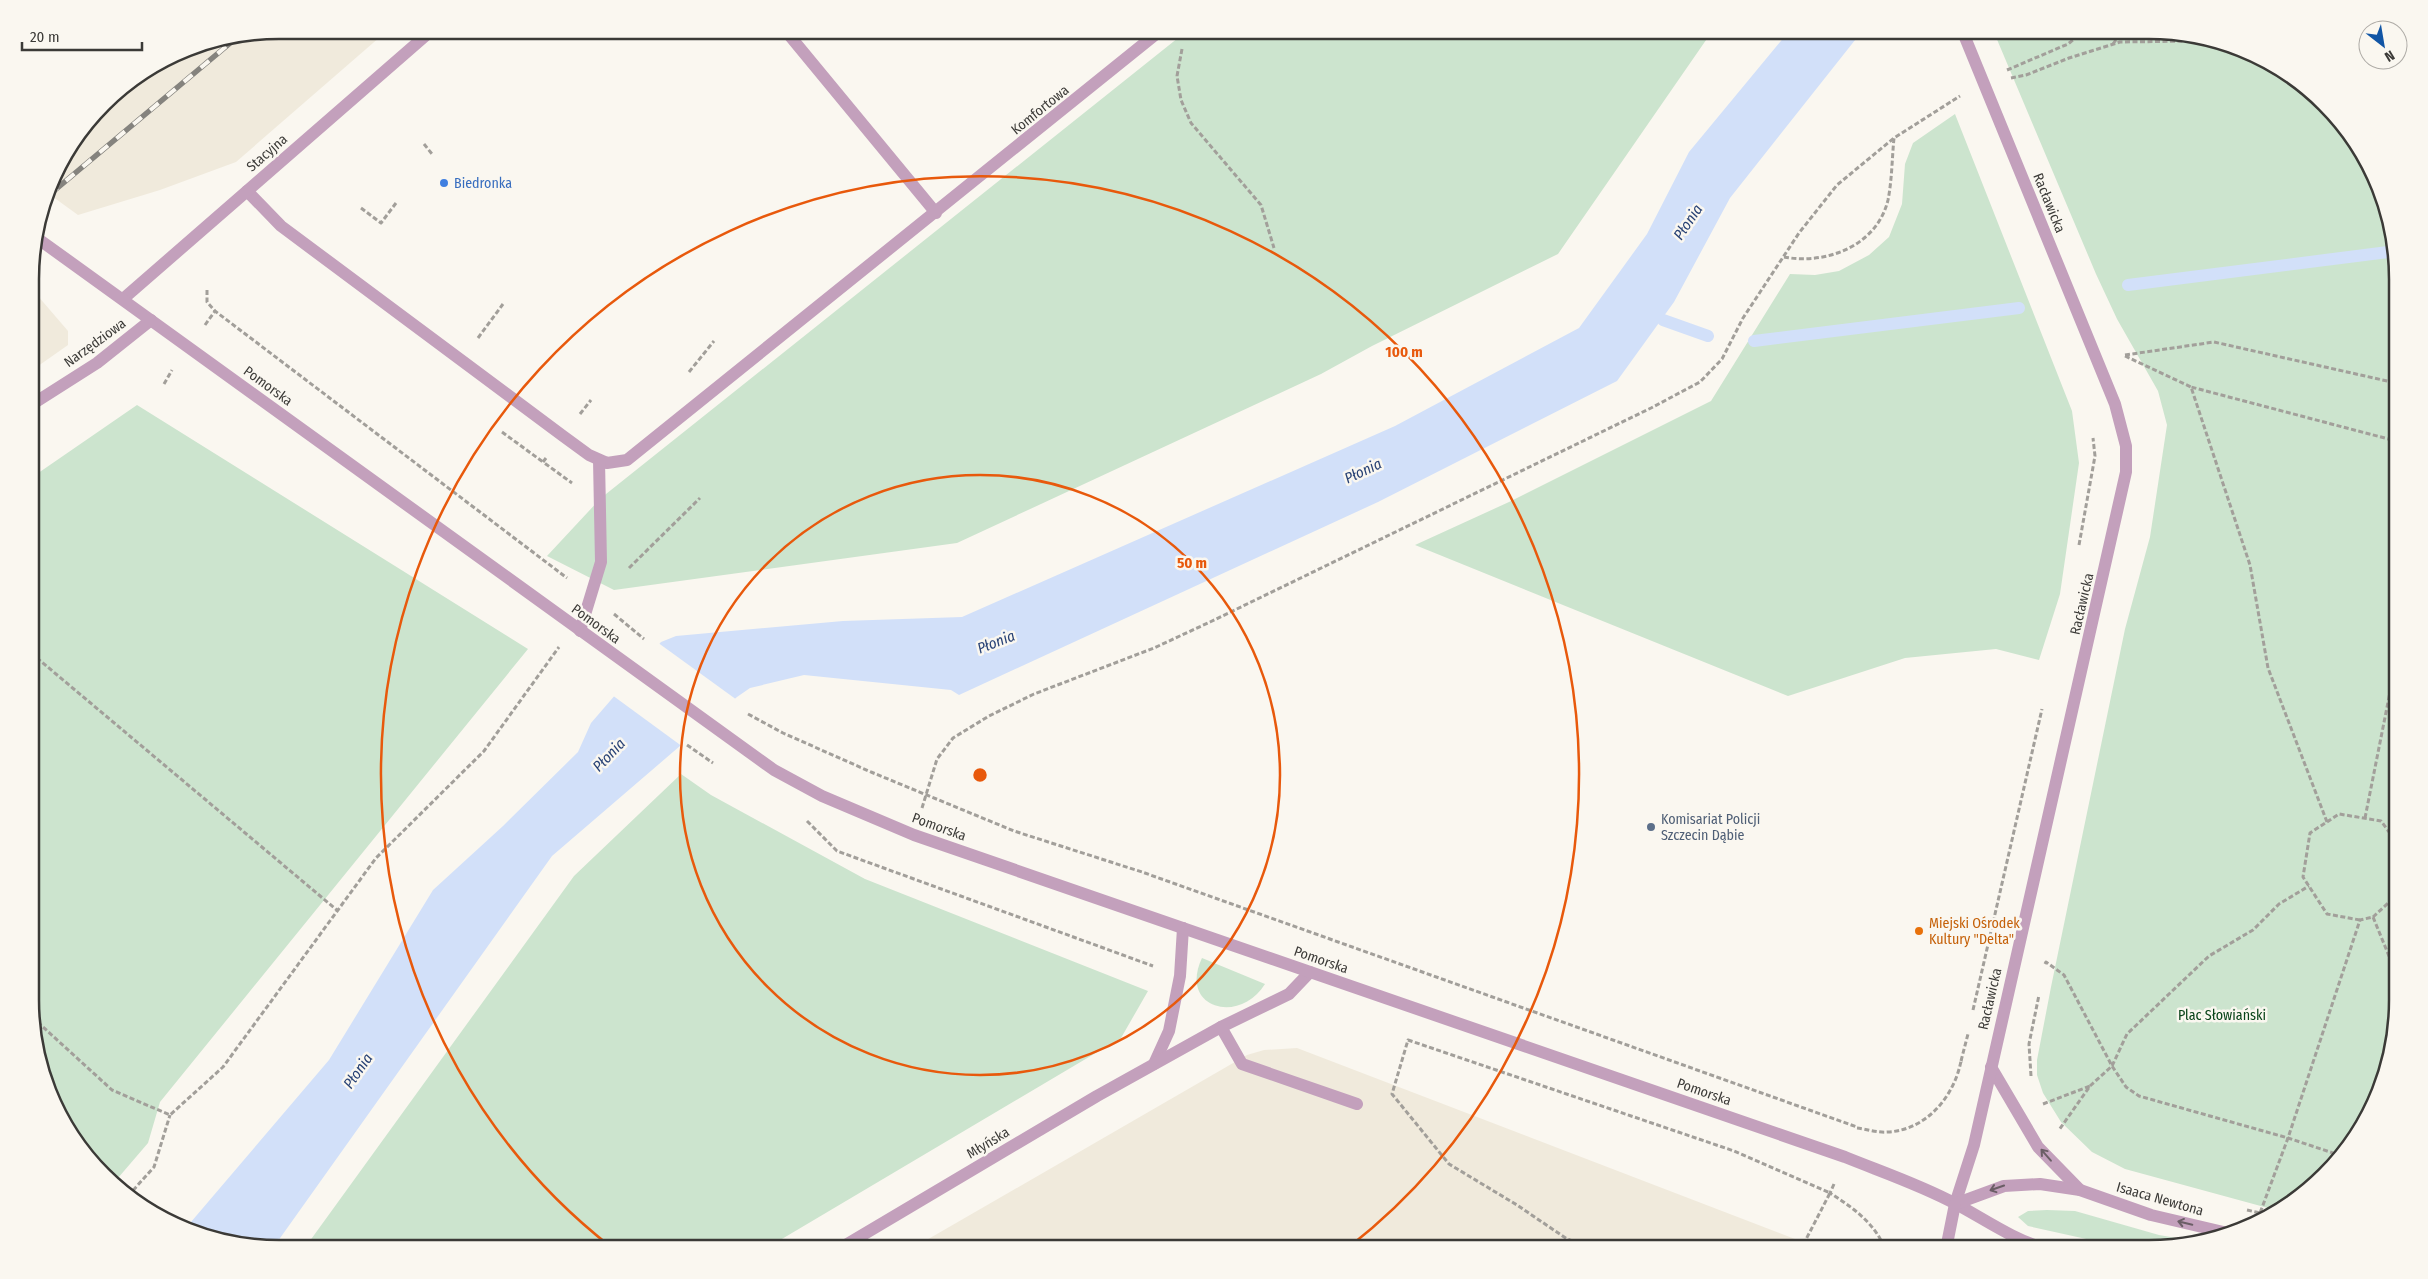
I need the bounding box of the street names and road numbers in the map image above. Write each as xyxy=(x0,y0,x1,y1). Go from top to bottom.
street label: Komfortowa xyxy=(1008,82,1072,138)
street label: Stacyjna xyxy=(243,131,291,175)
street label: Racławicka xyxy=(2029,171,2069,235)
street label: Narzędziowa xyxy=(61,315,129,371)
street label: Pomorska xyxy=(240,363,296,409)
street label: Racławicka xyxy=(2067,571,2097,636)
street label: Pomorska xyxy=(568,601,624,647)
street label: Pomorska xyxy=(910,809,968,845)
street label: Pomorska xyxy=(1292,943,1350,977)
street label: Racławicka xyxy=(1975,966,2005,1031)
street label: Pomorska xyxy=(1675,1075,1733,1109)
street label: Młyńska xyxy=(964,1124,1013,1162)
street label: Isaaca Newtona xyxy=(2115,1178,2206,1220)

